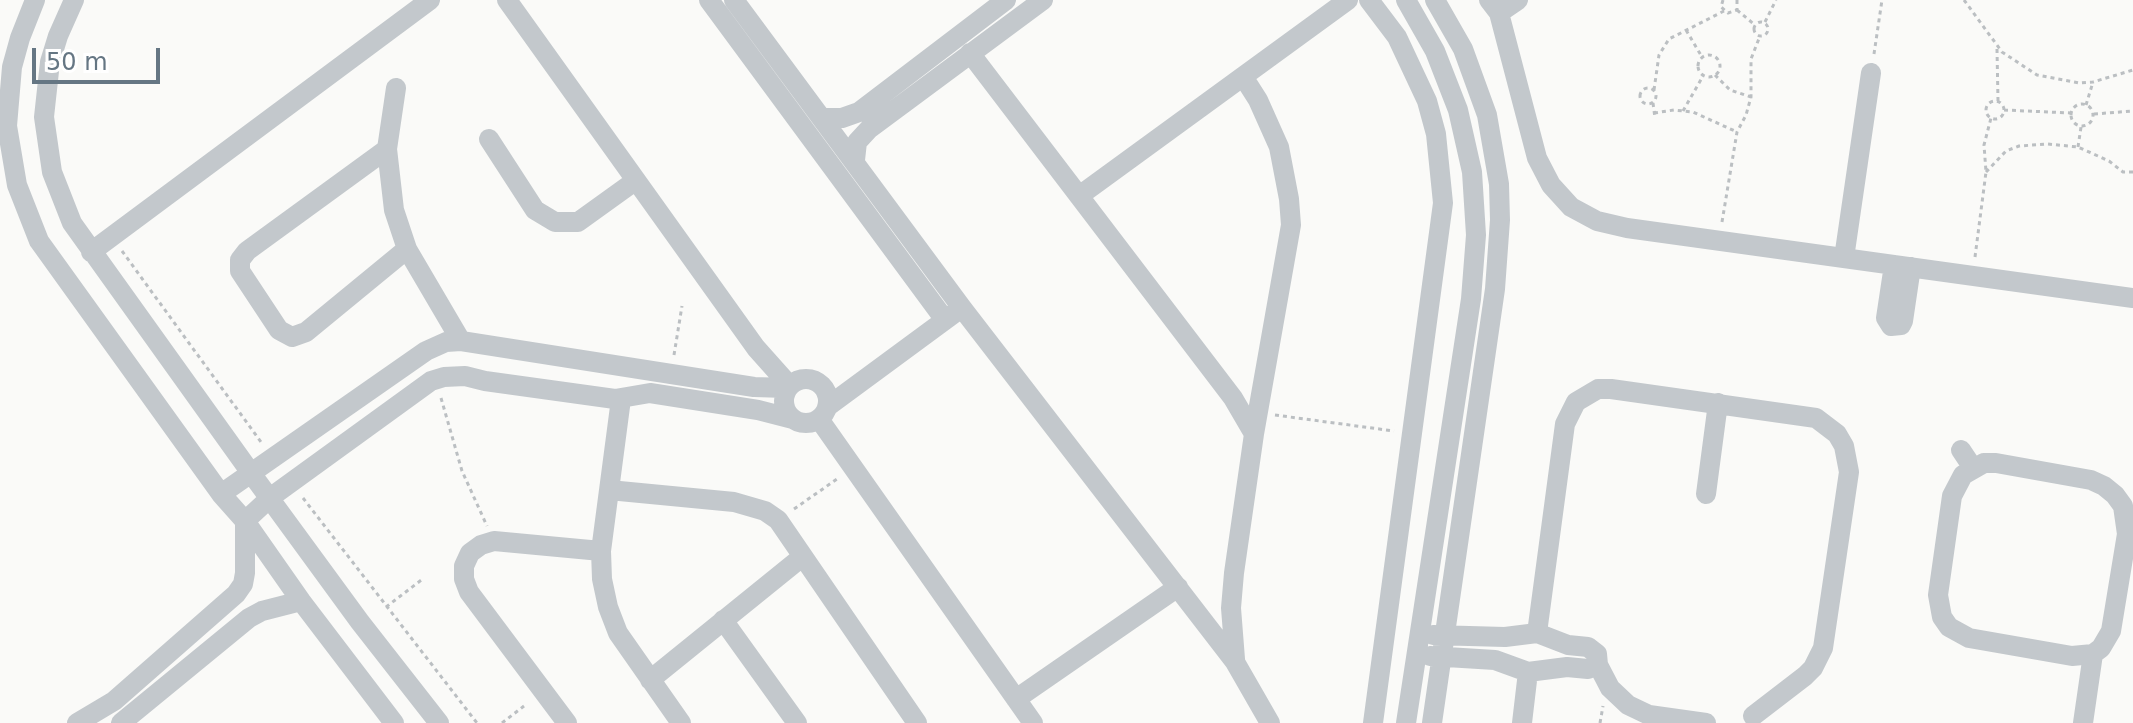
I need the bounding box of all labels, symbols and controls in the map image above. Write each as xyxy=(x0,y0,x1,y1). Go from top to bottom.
scale bar xyxy=(36,32,164,82)
text: 50 m xyxy=(46,48,108,76)

